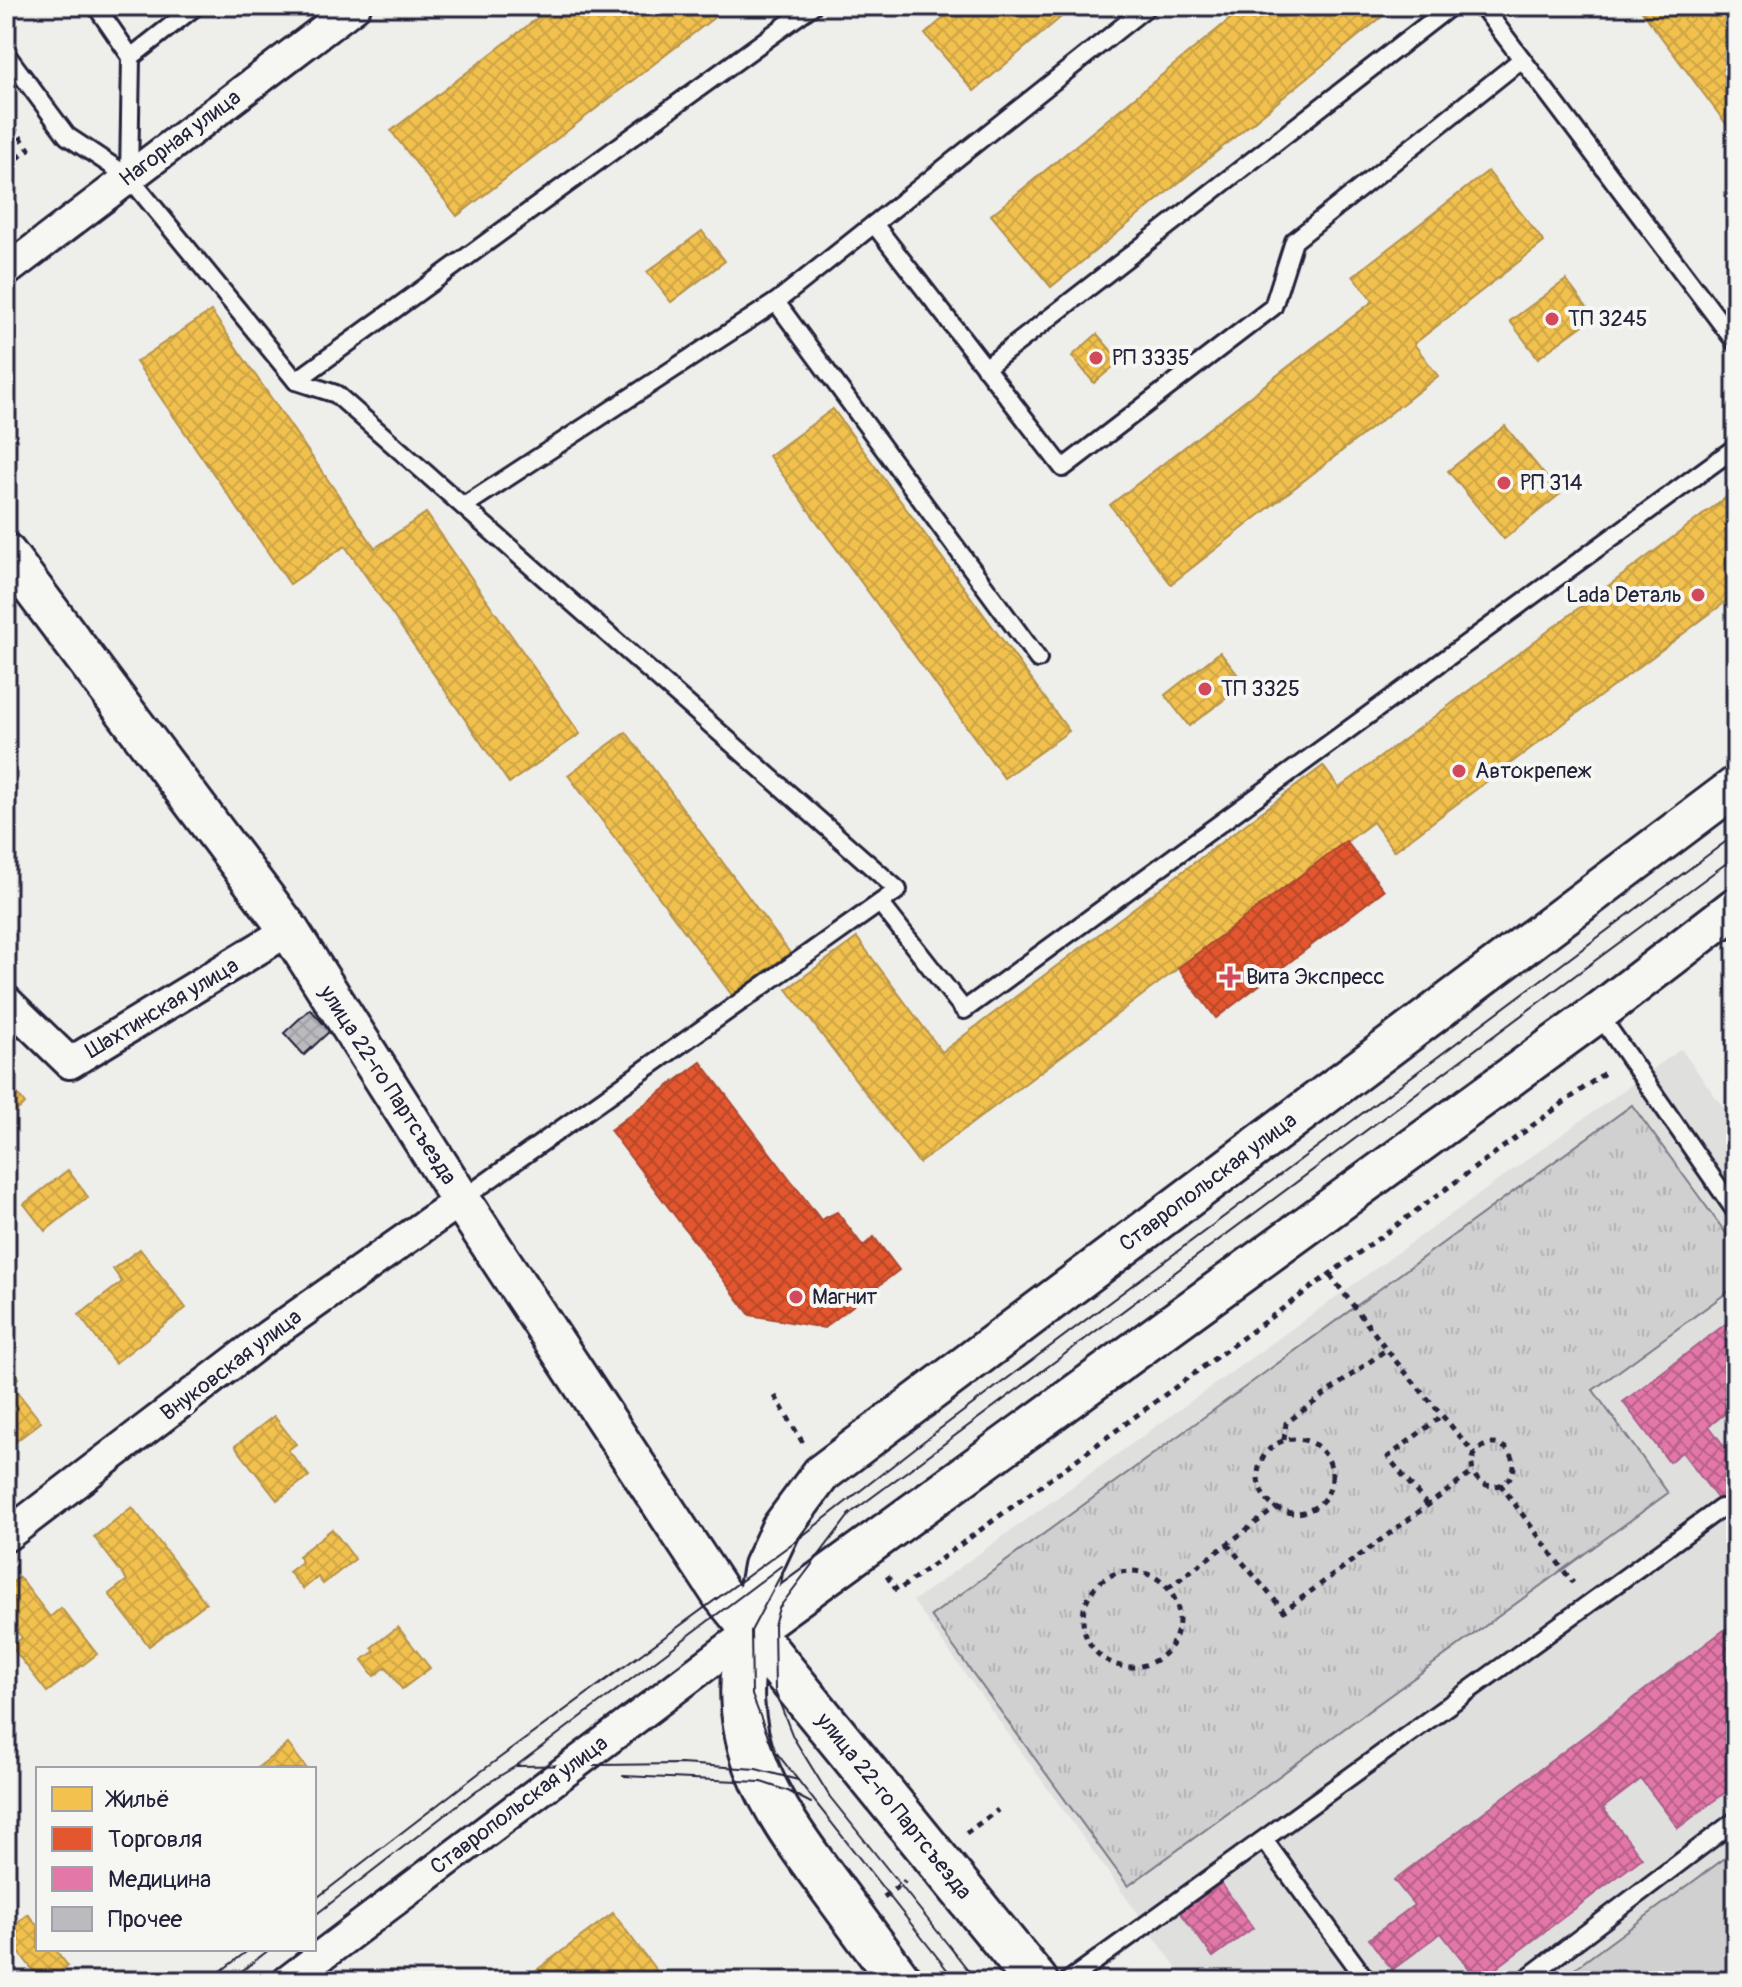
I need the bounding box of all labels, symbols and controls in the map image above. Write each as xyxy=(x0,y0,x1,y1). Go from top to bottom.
street label: Нагорная улица xyxy=(114,83,246,193)
place label: ТП 3245 xyxy=(1568,305,1647,333)
marker: ТП 3245 xyxy=(1543,310,1561,328)
place label: РП 3335 xyxy=(1112,344,1190,372)
marker: РП 3335 xyxy=(1087,349,1105,367)
place label: РП 314 xyxy=(1520,469,1583,497)
marker: РП 314 xyxy=(1495,474,1513,492)
place label: Lada Dеталь xyxy=(1566,581,1682,609)
marker: Lada Dеталь xyxy=(1689,586,1707,604)
place label: ТП 3325 xyxy=(1221,675,1300,703)
marker: ТП 3325 xyxy=(1196,680,1214,698)
place label: Автокрепеж xyxy=(1475,757,1592,785)
marker: Автокрепеж xyxy=(1450,762,1468,780)
street label: Шахтинская улица xyxy=(80,951,244,1065)
place label: Вита Экспресс xyxy=(1246,963,1385,991)
marker: Вита Экспресс xyxy=(1221,968,1239,986)
street label: улица 22-го Партсъезда xyxy=(313,979,463,1190)
street label: Ставропольская улица xyxy=(1114,1106,1302,1258)
place label: Магнит xyxy=(812,1283,877,1311)
marker: Магнит xyxy=(787,1288,805,1306)
street label: Внуковская улица xyxy=(155,1303,307,1427)
street label: улица 22-го Партсъезда xyxy=(809,1706,978,1905)
street label: Ставропольская улица xyxy=(425,1729,613,1881)
legend xyxy=(36,1767,316,1951)
text: Жильё xyxy=(104,1785,170,1814)
text: Торговля xyxy=(108,1825,202,1854)
text: Медицина xyxy=(108,1865,211,1894)
text: Прочее xyxy=(108,1905,183,1934)

